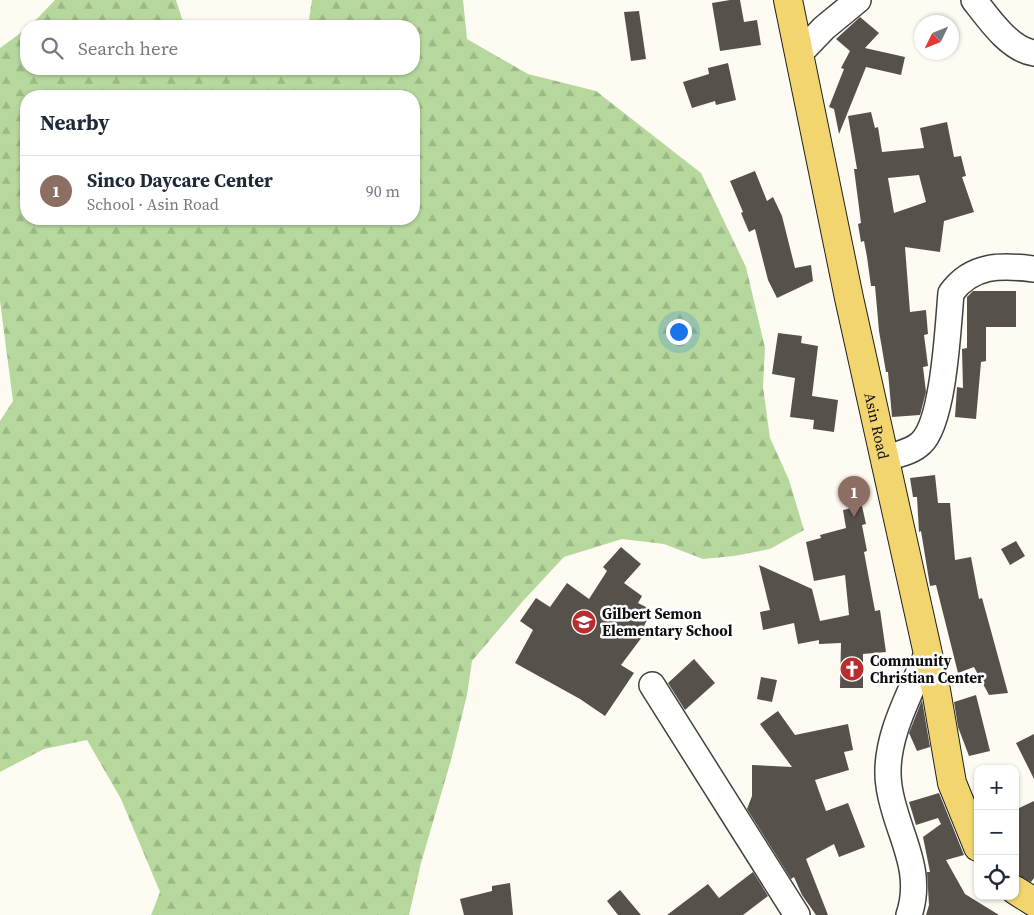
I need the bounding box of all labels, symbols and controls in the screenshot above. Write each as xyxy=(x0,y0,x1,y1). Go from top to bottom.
north arrow xyxy=(914,15,959,60)
search box xyxy=(20,20,420,75)
icon: search xyxy=(38,34,66,62)
text: Search here xyxy=(78,35,178,61)
text: Nearby xyxy=(40,108,110,137)
text: Sinco Daycare Center xyxy=(87,167,273,193)
text: 1 xyxy=(52,180,60,202)
text: 90 m xyxy=(366,180,400,202)
text: School · Asin Road xyxy=(87,193,219,215)
your location xyxy=(666,319,692,345)
street label: Asin Road xyxy=(860,390,895,461)
pin: 1 xyxy=(838,476,870,517)
place label: Gilbert Semon Elementary School xyxy=(602,603,733,641)
school or university icon: Gilbert Semon Elementary School xyxy=(571,609,597,635)
place label: Community Christian Center xyxy=(870,650,984,688)
church icon: Community Christian Center xyxy=(839,656,865,682)
map controls xyxy=(974,765,1019,900)
button: + xyxy=(974,765,1019,810)
button: − xyxy=(974,810,1019,855)
button: locate xyxy=(974,855,1019,900)

